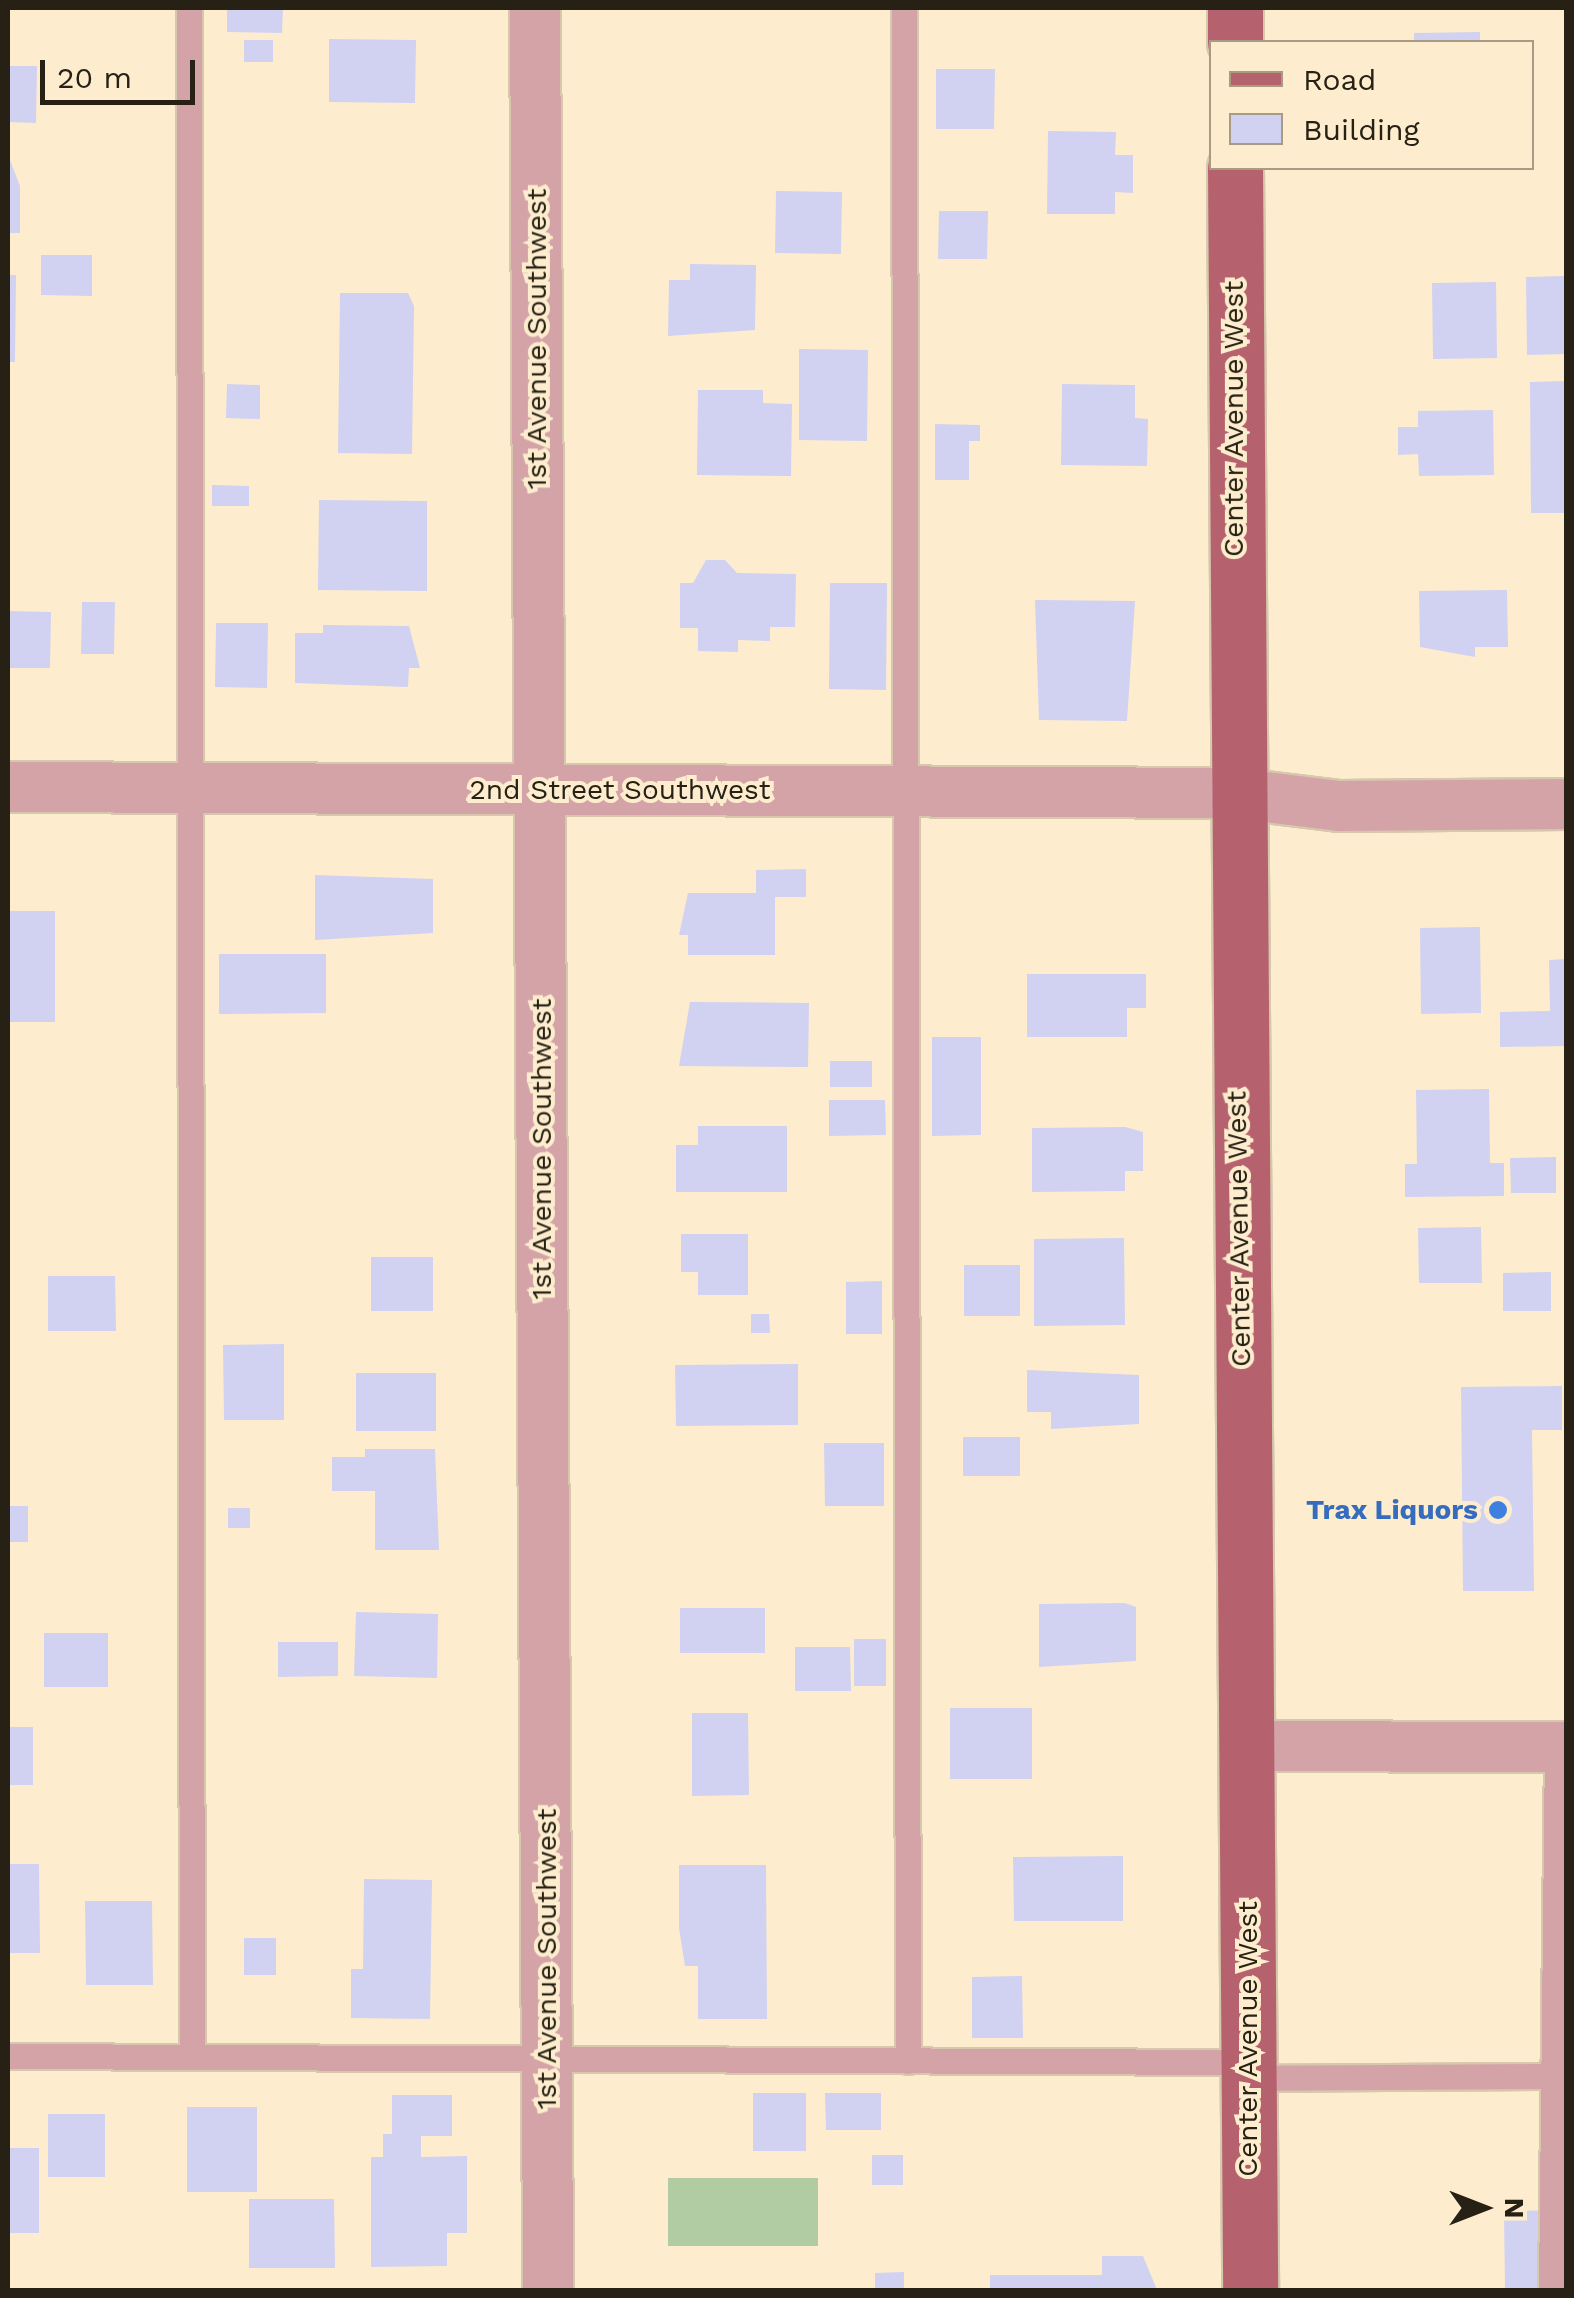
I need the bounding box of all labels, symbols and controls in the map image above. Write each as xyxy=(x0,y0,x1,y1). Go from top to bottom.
scale bar xyxy=(45,40,200,102)
legend xyxy=(1209,40,1534,170)
text: 20 m xyxy=(57,60,132,95)
text: Road xyxy=(1303,62,1376,97)
text: Building xyxy=(1303,112,1420,147)
street label: 1st Avenue Southwest xyxy=(520,188,554,490)
street label: Center Avenue West xyxy=(1217,280,1251,558)
street label: 2nd Street Southwest xyxy=(469,773,771,807)
street label: 1st Avenue Southwest xyxy=(525,998,559,1300)
street label: Center Avenue West xyxy=(1220,1089,1258,1369)
place label: Trax Liquors xyxy=(1306,1493,1478,1527)
marker: Trax Liquors xyxy=(1487,1499,1509,1521)
street label: 1st Avenue Southwest xyxy=(530,1808,564,2110)
street label: Center Avenue West xyxy=(1231,1900,1265,2178)
north arrow xyxy=(1434,2158,1534,2258)
text: N xyxy=(1498,2198,1531,2218)

